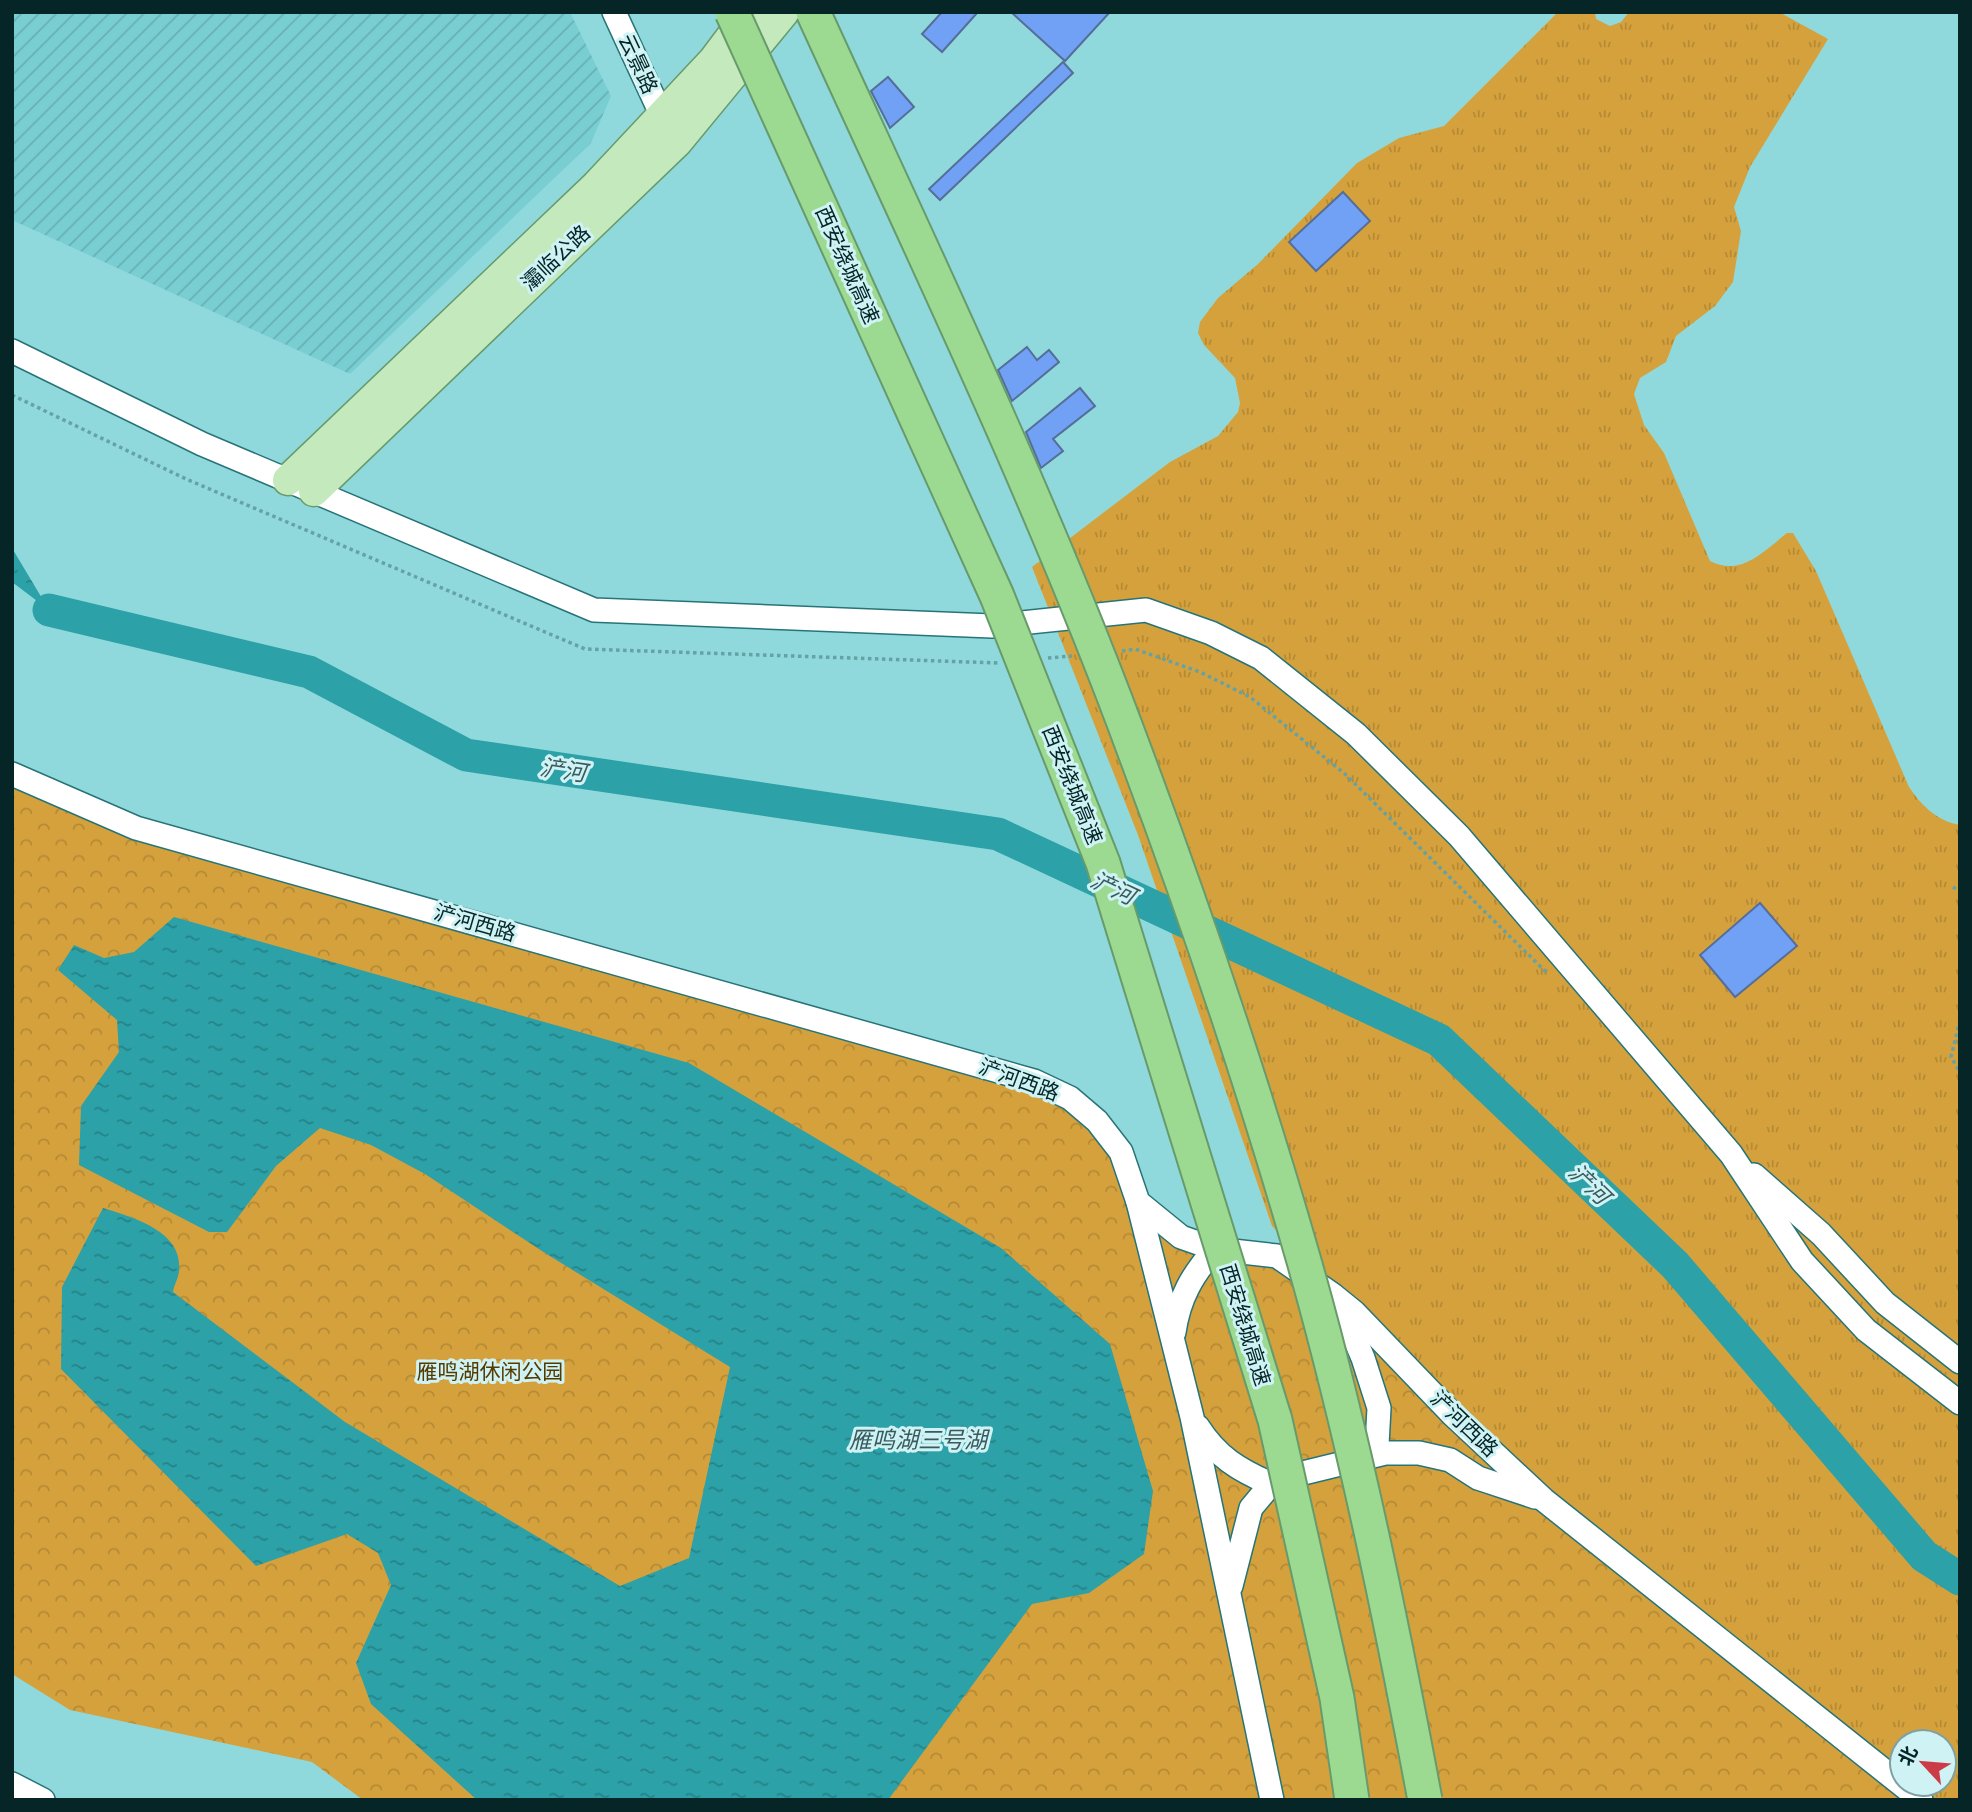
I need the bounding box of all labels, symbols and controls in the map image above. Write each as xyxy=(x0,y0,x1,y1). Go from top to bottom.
street label: 云景路 xyxy=(614,30,663,98)
street label: 西安绕城高速 xyxy=(810,202,885,327)
street label: 灞临公路 xyxy=(516,220,595,295)
street label: 西安绕城高速 xyxy=(1037,722,1108,848)
water label: 浐河 xyxy=(538,753,592,788)
water label: 浐河 xyxy=(1086,866,1143,912)
street label: 浐河西路 xyxy=(431,899,519,946)
street label: 浐河西路 xyxy=(975,1053,1063,1106)
water label: 浐河 xyxy=(1563,1158,1618,1213)
street label: 西安绕城高速 xyxy=(1215,1261,1276,1389)
park label: 雁鸣湖休闲公园 xyxy=(417,1359,564,1384)
street label: 浐河西路 xyxy=(1425,1385,1503,1462)
water label: 雁鸣湖三号湖 xyxy=(849,1426,990,1454)
north arrow xyxy=(1888,1728,1958,1798)
text: 北 xyxy=(1894,1742,1923,1769)

